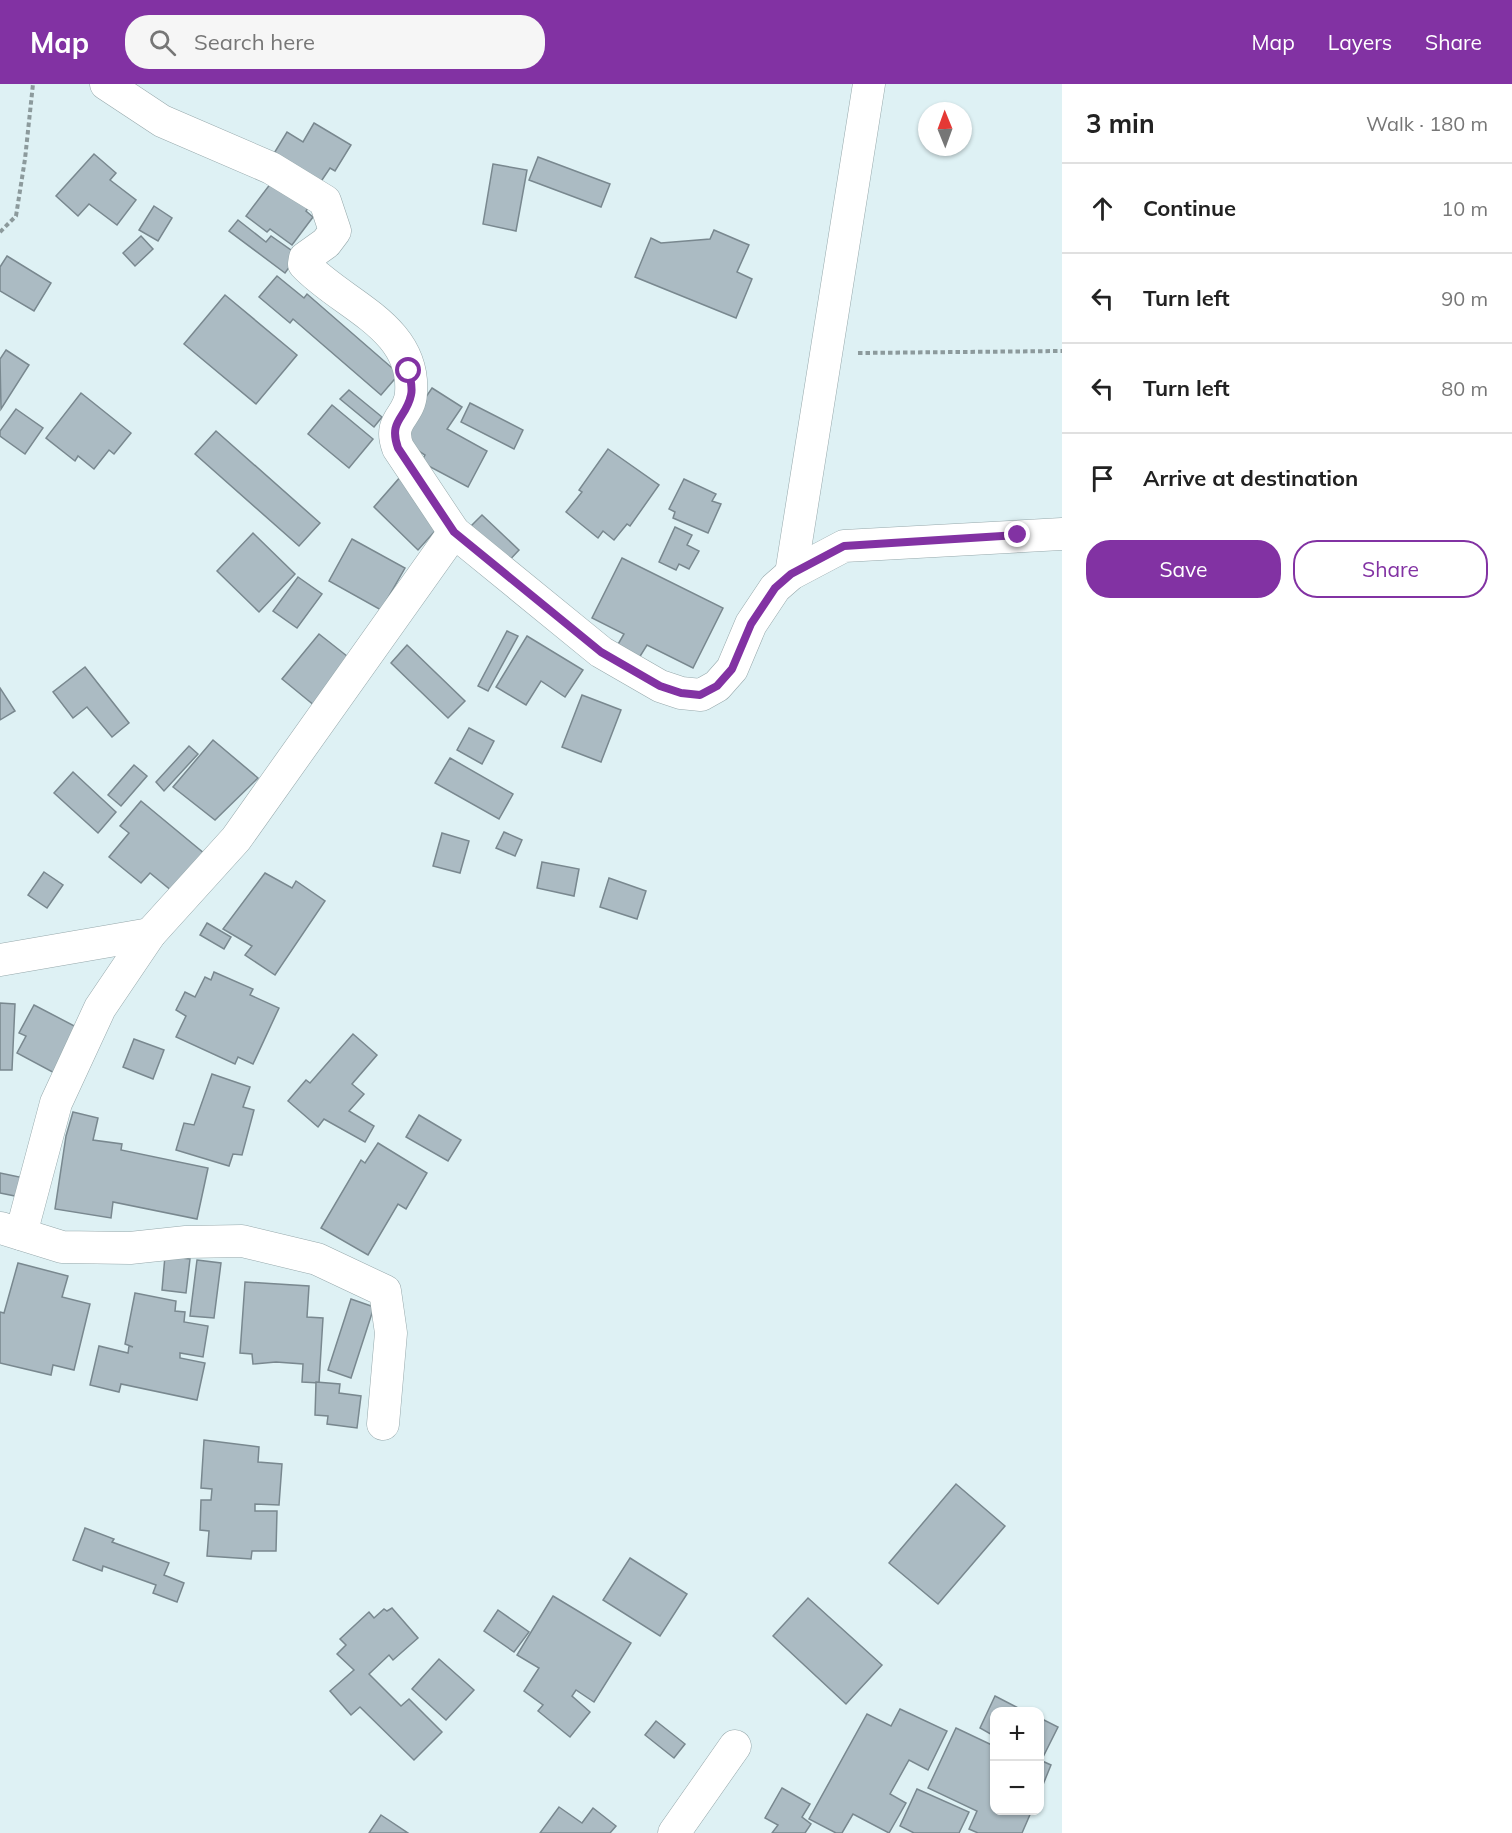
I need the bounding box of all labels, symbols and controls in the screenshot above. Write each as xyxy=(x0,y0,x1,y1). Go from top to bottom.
search box xyxy=(125,15,545,69)
text: Map xyxy=(30,25,89,60)
icon: search xyxy=(146,26,179,59)
text: Search here xyxy=(194,28,315,56)
text: Map xyxy=(1252,29,1295,55)
text: Layers xyxy=(1328,29,1392,55)
text: Share xyxy=(1425,29,1482,55)
north arrow xyxy=(918,102,972,156)
text: 3 min xyxy=(1086,107,1155,140)
text: Walk · 180 m xyxy=(1366,111,1488,136)
icon: ahead xyxy=(1086,192,1119,225)
text: Continue xyxy=(1143,194,1236,222)
text: 10 m xyxy=(1441,196,1488,221)
icon: left xyxy=(1086,282,1119,315)
text: Turn left xyxy=(1143,284,1230,312)
text: 90 m xyxy=(1441,286,1488,311)
route start xyxy=(395,357,421,383)
icon: left xyxy=(1086,372,1119,405)
text: Turn left xyxy=(1143,374,1230,402)
text: 80 m xyxy=(1441,376,1488,401)
icon: arrive xyxy=(1086,462,1119,495)
text: Arrive at destination xyxy=(1143,464,1358,492)
route end xyxy=(1004,521,1030,547)
button: Save xyxy=(1086,540,1281,598)
button: Share xyxy=(1293,540,1488,598)
map controls xyxy=(990,1707,1044,1815)
button: + xyxy=(990,1707,1044,1761)
button: − xyxy=(990,1761,1044,1815)

